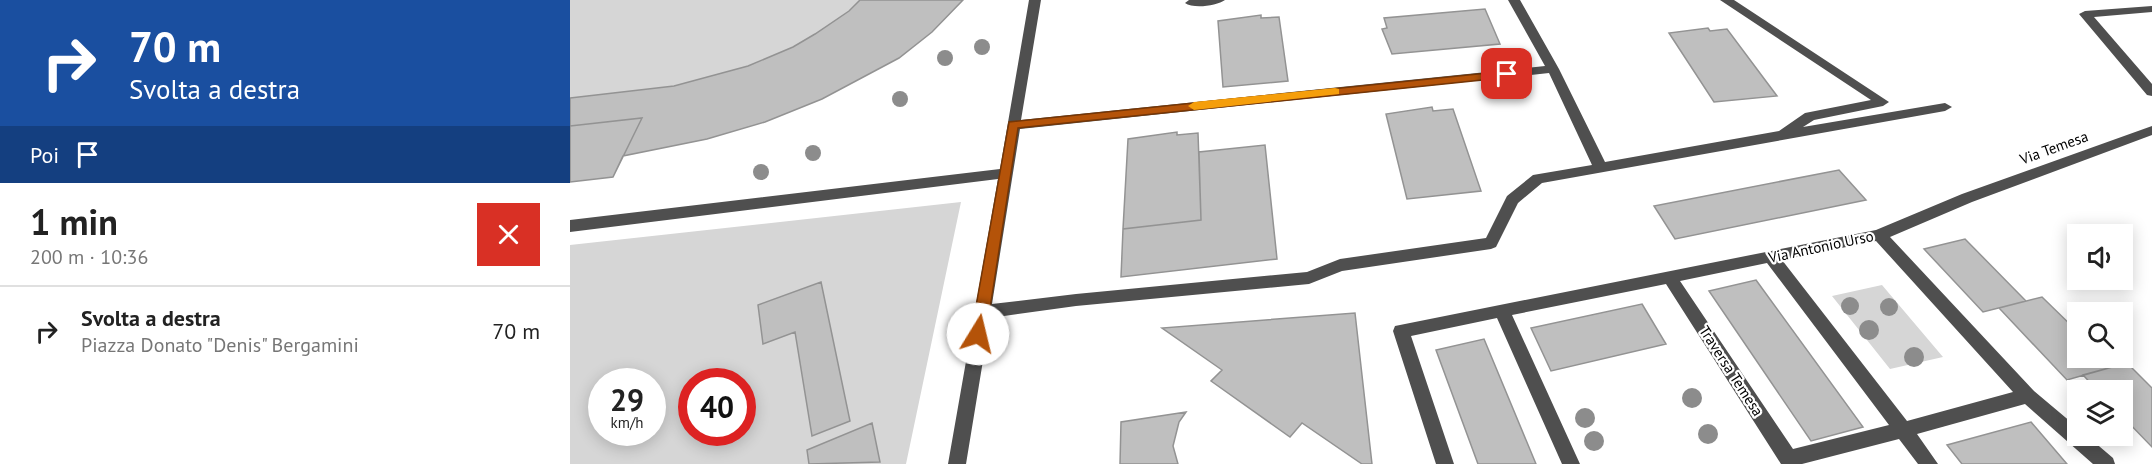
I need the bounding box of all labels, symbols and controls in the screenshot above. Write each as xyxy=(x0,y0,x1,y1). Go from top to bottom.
text: 70 m xyxy=(129,19,221,74)
icon: right xyxy=(30,24,108,102)
pin xyxy=(1481,48,1532,99)
icon: arrive xyxy=(1490,57,1523,90)
text: Svolta a destra xyxy=(129,72,300,106)
street label: Via Temesa xyxy=(2016,126,2090,169)
icon: arrive xyxy=(71,138,104,171)
text: Poi xyxy=(30,141,59,169)
text: 1 min xyxy=(30,198,118,245)
button: close xyxy=(477,203,540,266)
map controls xyxy=(2067,224,2133,446)
button: sound xyxy=(2067,224,2133,290)
street label: Via Antonio Urso xyxy=(1766,226,1875,267)
text: 200 m · 10:36 xyxy=(30,244,148,270)
position arrow xyxy=(946,302,1010,366)
button: search xyxy=(2067,302,2133,368)
text: Svolta a destra xyxy=(81,304,221,332)
icon: right xyxy=(30,315,63,348)
text: 70 m xyxy=(492,317,540,345)
street label: Traversa Temesa xyxy=(1695,322,1768,419)
text: Piazza Donato "Denis" Bergamini xyxy=(81,332,359,358)
speed limit sign: 40 xyxy=(678,368,756,446)
text: 29 xyxy=(610,380,644,419)
button: layers xyxy=(2067,380,2133,446)
text: km/h xyxy=(611,413,643,432)

